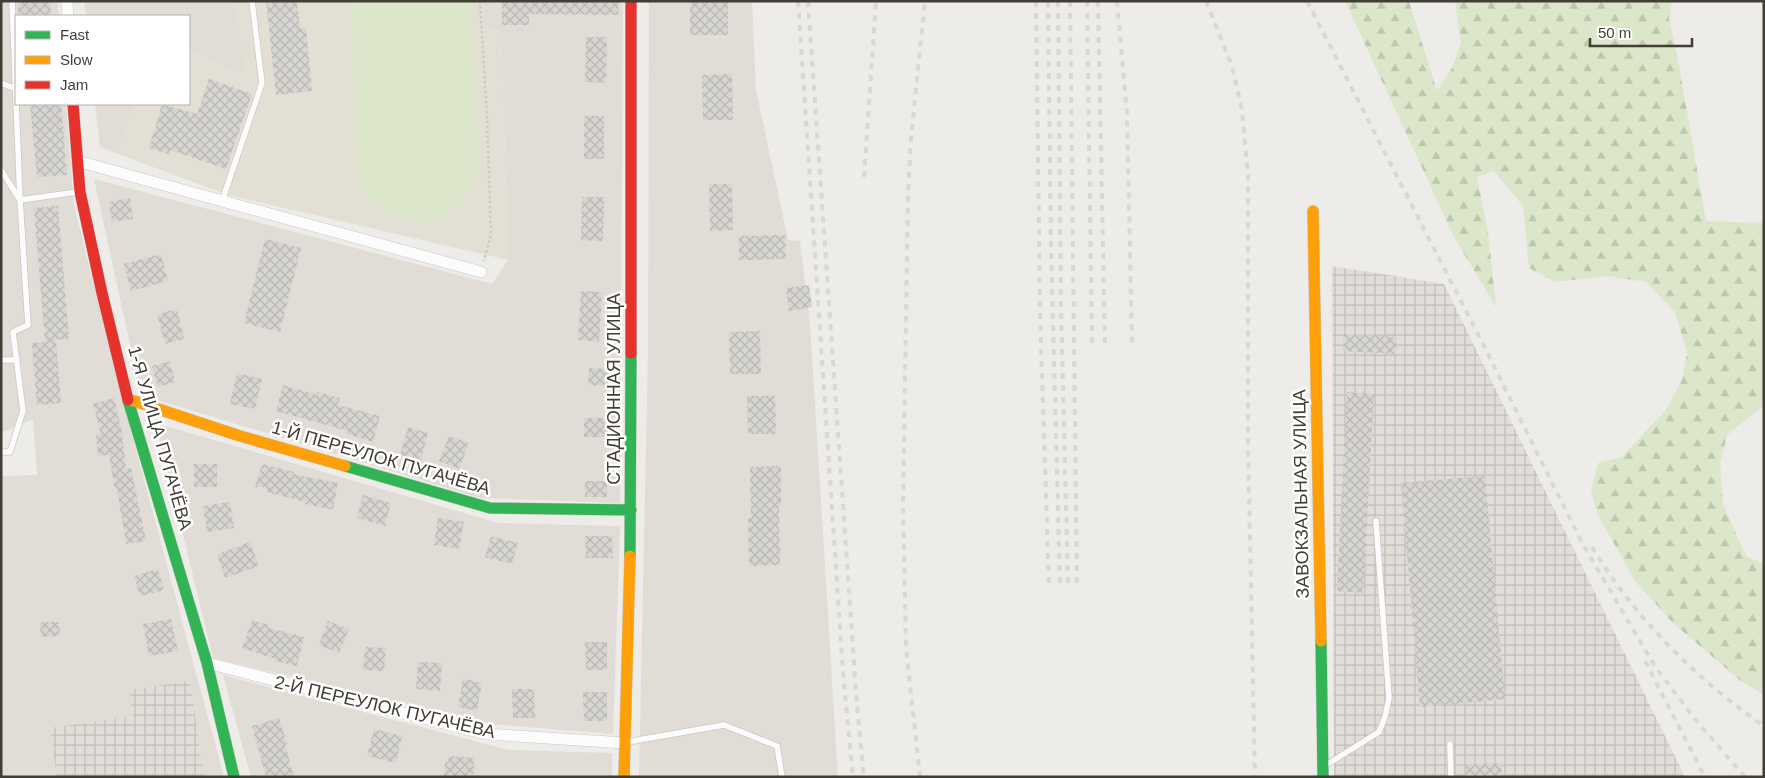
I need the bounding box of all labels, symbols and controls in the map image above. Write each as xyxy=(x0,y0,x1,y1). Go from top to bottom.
legend xyxy=(15,15,190,105)
scale bar xyxy=(1590,15,1692,47)
text: 50 m xyxy=(1598,24,1631,41)
text: Fast xyxy=(60,26,90,43)
text: Slow xyxy=(60,51,93,68)
text: Jam xyxy=(60,76,88,93)
street label: СТАДИОННАЯ УЛИЦА xyxy=(604,293,624,485)
street label: 1-Я УЛИЦА ПУГАЧЁВА xyxy=(124,344,196,532)
street label: ЗАВОКЗАЛЬНАЯ УЛИЦА xyxy=(1289,389,1313,599)
street label: 1-Й ПЕРЕУЛОК ПУГАЧЁВА xyxy=(270,416,493,499)
street label: 2-Й ПЕРЕУЛОК ПУГАЧЁВА xyxy=(273,671,498,742)

